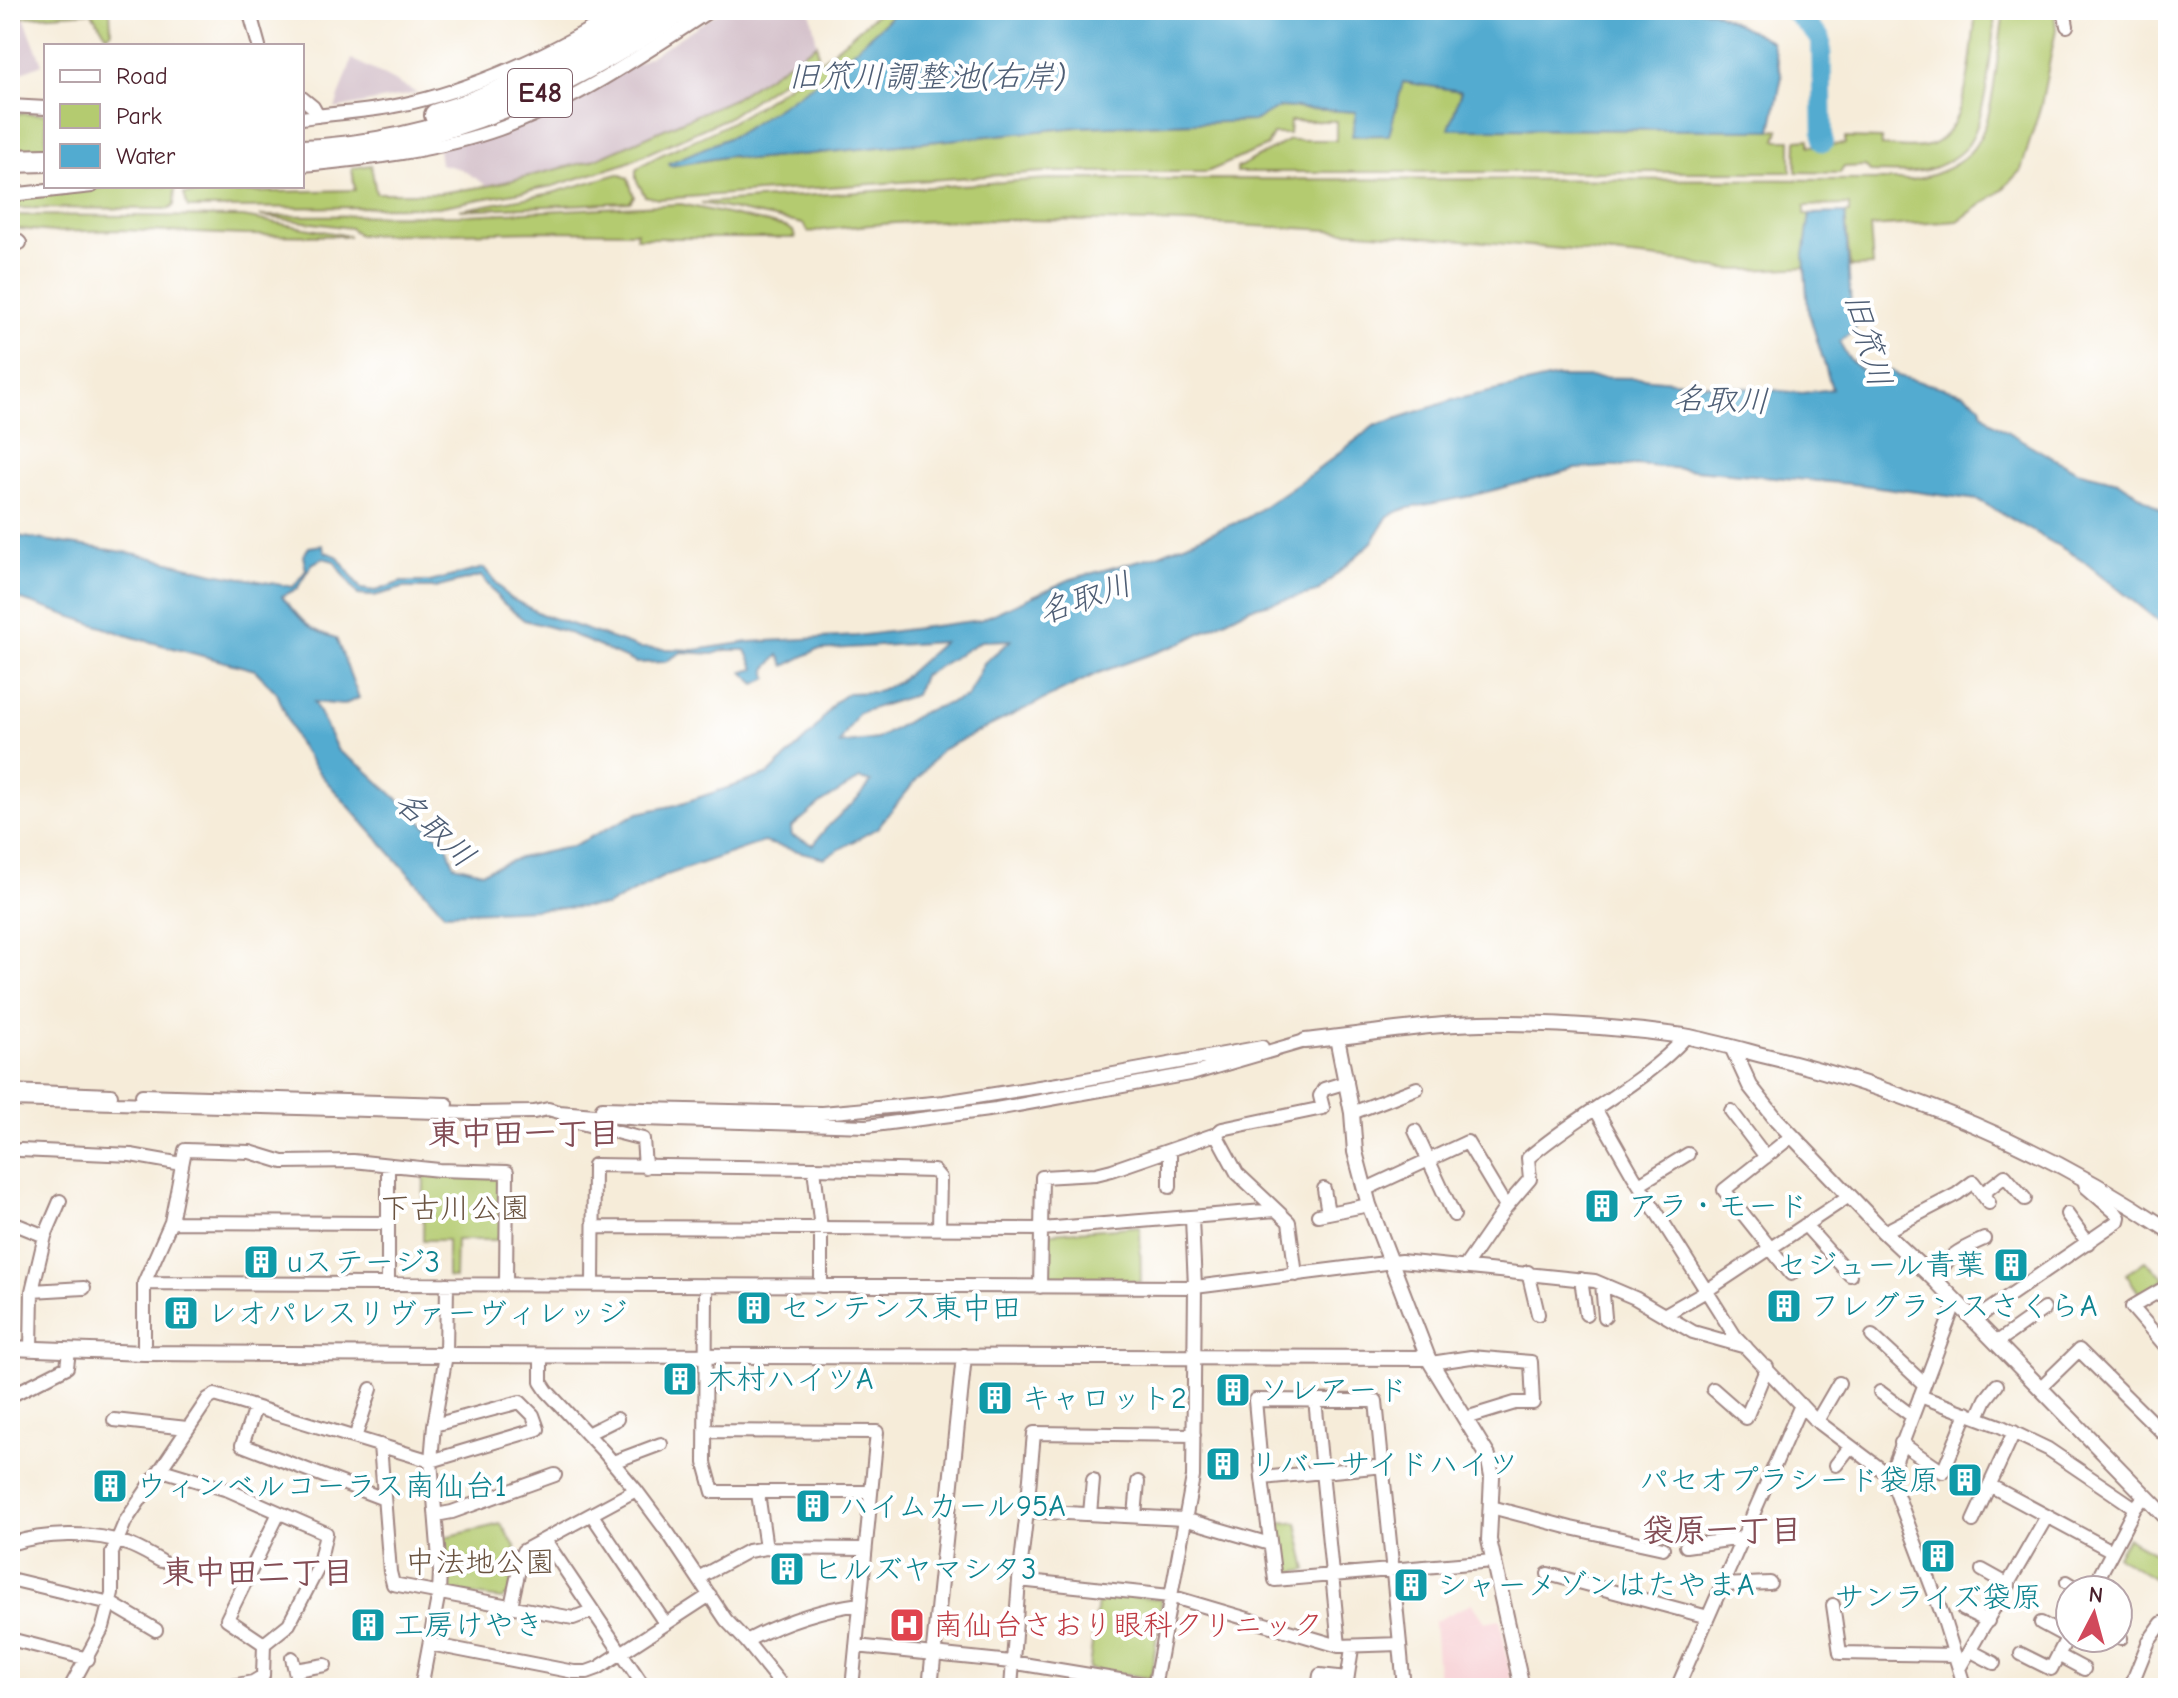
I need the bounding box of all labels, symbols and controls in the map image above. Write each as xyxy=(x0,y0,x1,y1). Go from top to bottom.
legend xyxy=(44,44,304,188)
water label: 旧笊川調整池(右岸) xyxy=(788,58,1066,95)
text: Road xyxy=(116,62,168,90)
road number: E48 xyxy=(508,69,572,117)
text: Park xyxy=(116,102,162,130)
text: Water xyxy=(116,142,176,170)
water label: 旧笊川 xyxy=(1837,289,1899,391)
water label: 名取川 xyxy=(1672,380,1770,420)
water label: 名取川 xyxy=(1034,565,1136,631)
water label: 名取川 xyxy=(387,783,483,875)
district label: 東中田一丁目 xyxy=(428,1115,620,1152)
building icon: アラ・モード xyxy=(1583,1187,1621,1225)
place label: アラ・モード xyxy=(1628,1189,1808,1224)
park label: 下古川公園 xyxy=(380,1191,530,1226)
building icon: uステージ3 xyxy=(242,1243,280,1281)
place label: uステージ3 xyxy=(287,1245,440,1280)
building icon: セジュール青葉 xyxy=(1992,1246,2030,1284)
place label: セジュール青葉 xyxy=(1777,1248,1985,1283)
building icon: フレグランスさくらA xyxy=(1765,1287,1803,1325)
building icon: センテンス東中田 xyxy=(735,1289,773,1327)
place label: フレグランスさくらA xyxy=(1810,1289,2097,1324)
place label: センテンス東中田 xyxy=(780,1291,1022,1326)
building icon: レオパレスリヴァーヴィレッジ xyxy=(162,1294,200,1332)
place label: レオパレスリヴァーヴィレッジ xyxy=(207,1296,627,1331)
building icon: 木村ハイツA xyxy=(661,1360,699,1398)
place label: 木村ハイツA xyxy=(706,1362,873,1397)
building icon: ソレアード xyxy=(1214,1371,1252,1409)
place label: ソレアード xyxy=(1259,1373,1408,1408)
building icon: キャロット2 xyxy=(976,1379,1014,1417)
place label: キャロット2 xyxy=(1021,1381,1187,1416)
building icon: リバーサイドハイツ xyxy=(1204,1445,1242,1483)
place label: リバーサイドハイツ xyxy=(1249,1447,1518,1482)
building icon: パセオプラシード袋原 xyxy=(1946,1461,1984,1499)
place label: パセオプラシード袋原 xyxy=(1639,1463,1939,1498)
building icon: ウィンベルコーラス南仙台1 xyxy=(91,1467,129,1505)
place label: ウィンベルコーラス南仙台1 xyxy=(136,1469,507,1504)
building icon: ハイムカール95A xyxy=(794,1487,832,1525)
place label: ハイムカール95A xyxy=(839,1489,1066,1524)
district label: 袋原一丁目 xyxy=(1642,1512,1802,1549)
building icon: サンライズ袋原 xyxy=(1919,1537,1957,1575)
park label: 中法地公園 xyxy=(405,1545,555,1580)
building icon: ヒルズヤマシタ3 xyxy=(768,1550,806,1588)
place label: ヒルズヤマシタ3 xyxy=(813,1552,1036,1587)
district label: 東中田二丁目 xyxy=(162,1554,354,1591)
building icon: シャーメゾンはたやまA xyxy=(1392,1566,1430,1604)
place label: シャーメゾンはたやまA xyxy=(1437,1568,1754,1603)
north arrow xyxy=(2054,1574,2134,1654)
place label: サンライズ袋原 xyxy=(1834,1580,2042,1615)
text: N xyxy=(2087,1581,2104,1609)
building icon: 工房けやき xyxy=(349,1606,387,1644)
hospital icon: 南仙台さおり眼科クリニック xyxy=(888,1606,926,1644)
place label: 工房けやき xyxy=(394,1608,544,1643)
place label: 南仙台さおり眼科クリニック xyxy=(933,1608,1323,1643)

